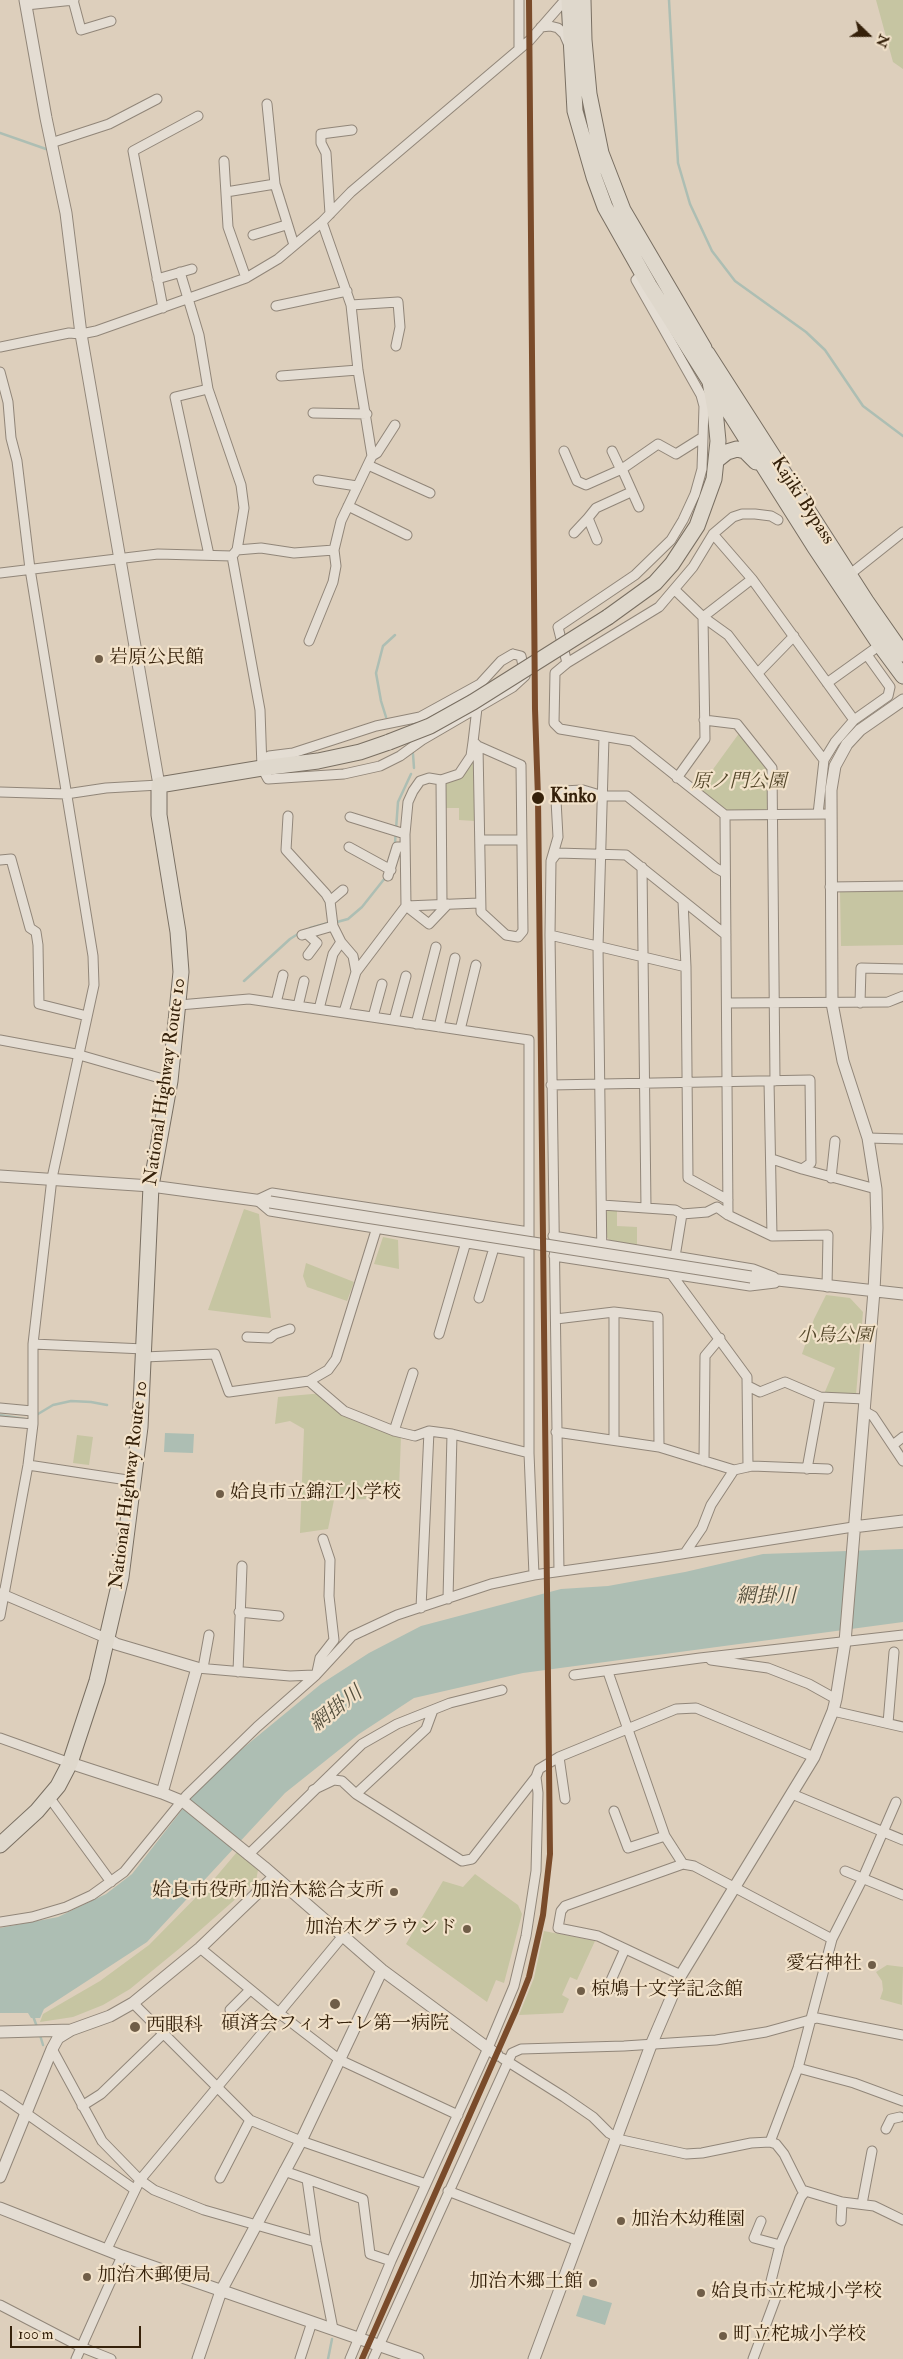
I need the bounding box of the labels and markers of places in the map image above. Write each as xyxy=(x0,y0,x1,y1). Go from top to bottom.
place label: 岩原公民館 xyxy=(109,648,204,670)
marker: 岩原公民館 xyxy=(93,653,105,665)
place label: Kinko xyxy=(550,787,596,809)
marker: Kinko xyxy=(530,790,546,806)
place label: 姶良市立錦江小学校 xyxy=(230,1483,401,1505)
marker: 姶良市立錦江小学校 xyxy=(214,1488,226,1500)
place label: 姶良市役所 加治木総合支所 xyxy=(152,1881,384,1903)
marker: 姶良市役所 加治木総合支所 xyxy=(388,1886,400,1898)
place label: 加治木グラウンド xyxy=(305,1918,457,1940)
marker: 加治木グラウンド xyxy=(461,1923,473,1935)
place label: 愛宕神社 xyxy=(786,1954,862,1976)
marker: 愛宕神社 xyxy=(866,1959,878,1971)
place label: 椋鳩十文学記念館 xyxy=(591,1980,743,2002)
marker: 椋鳩十文学記念館 xyxy=(575,1985,587,1997)
marker: 碩済会フィオーレ第一病院 xyxy=(328,1997,342,2011)
place label: 碩済会フィオーレ第一病院 xyxy=(221,2014,449,2036)
place label: 西眼科 xyxy=(146,2016,203,2038)
marker: 西眼科 xyxy=(128,2020,142,2034)
place label: 加治木幼稚園 xyxy=(631,2210,745,2232)
marker: 加治木幼稚園 xyxy=(615,2215,627,2227)
place label: 加治木郵便局 xyxy=(97,2266,211,2288)
marker: 加治木郵便局 xyxy=(81,2271,93,2283)
place label: 加治木郷土館 xyxy=(469,2272,583,2294)
marker: 加治木郷土館 xyxy=(587,2277,599,2289)
place label: 姶良市立柁城小学校 xyxy=(711,2282,882,2304)
marker: 姶良市立柁城小学校 xyxy=(695,2287,707,2299)
place label: 町立柁城小学校 xyxy=(733,2325,866,2347)
marker: 町立柁城小学校 xyxy=(717,2330,729,2342)

